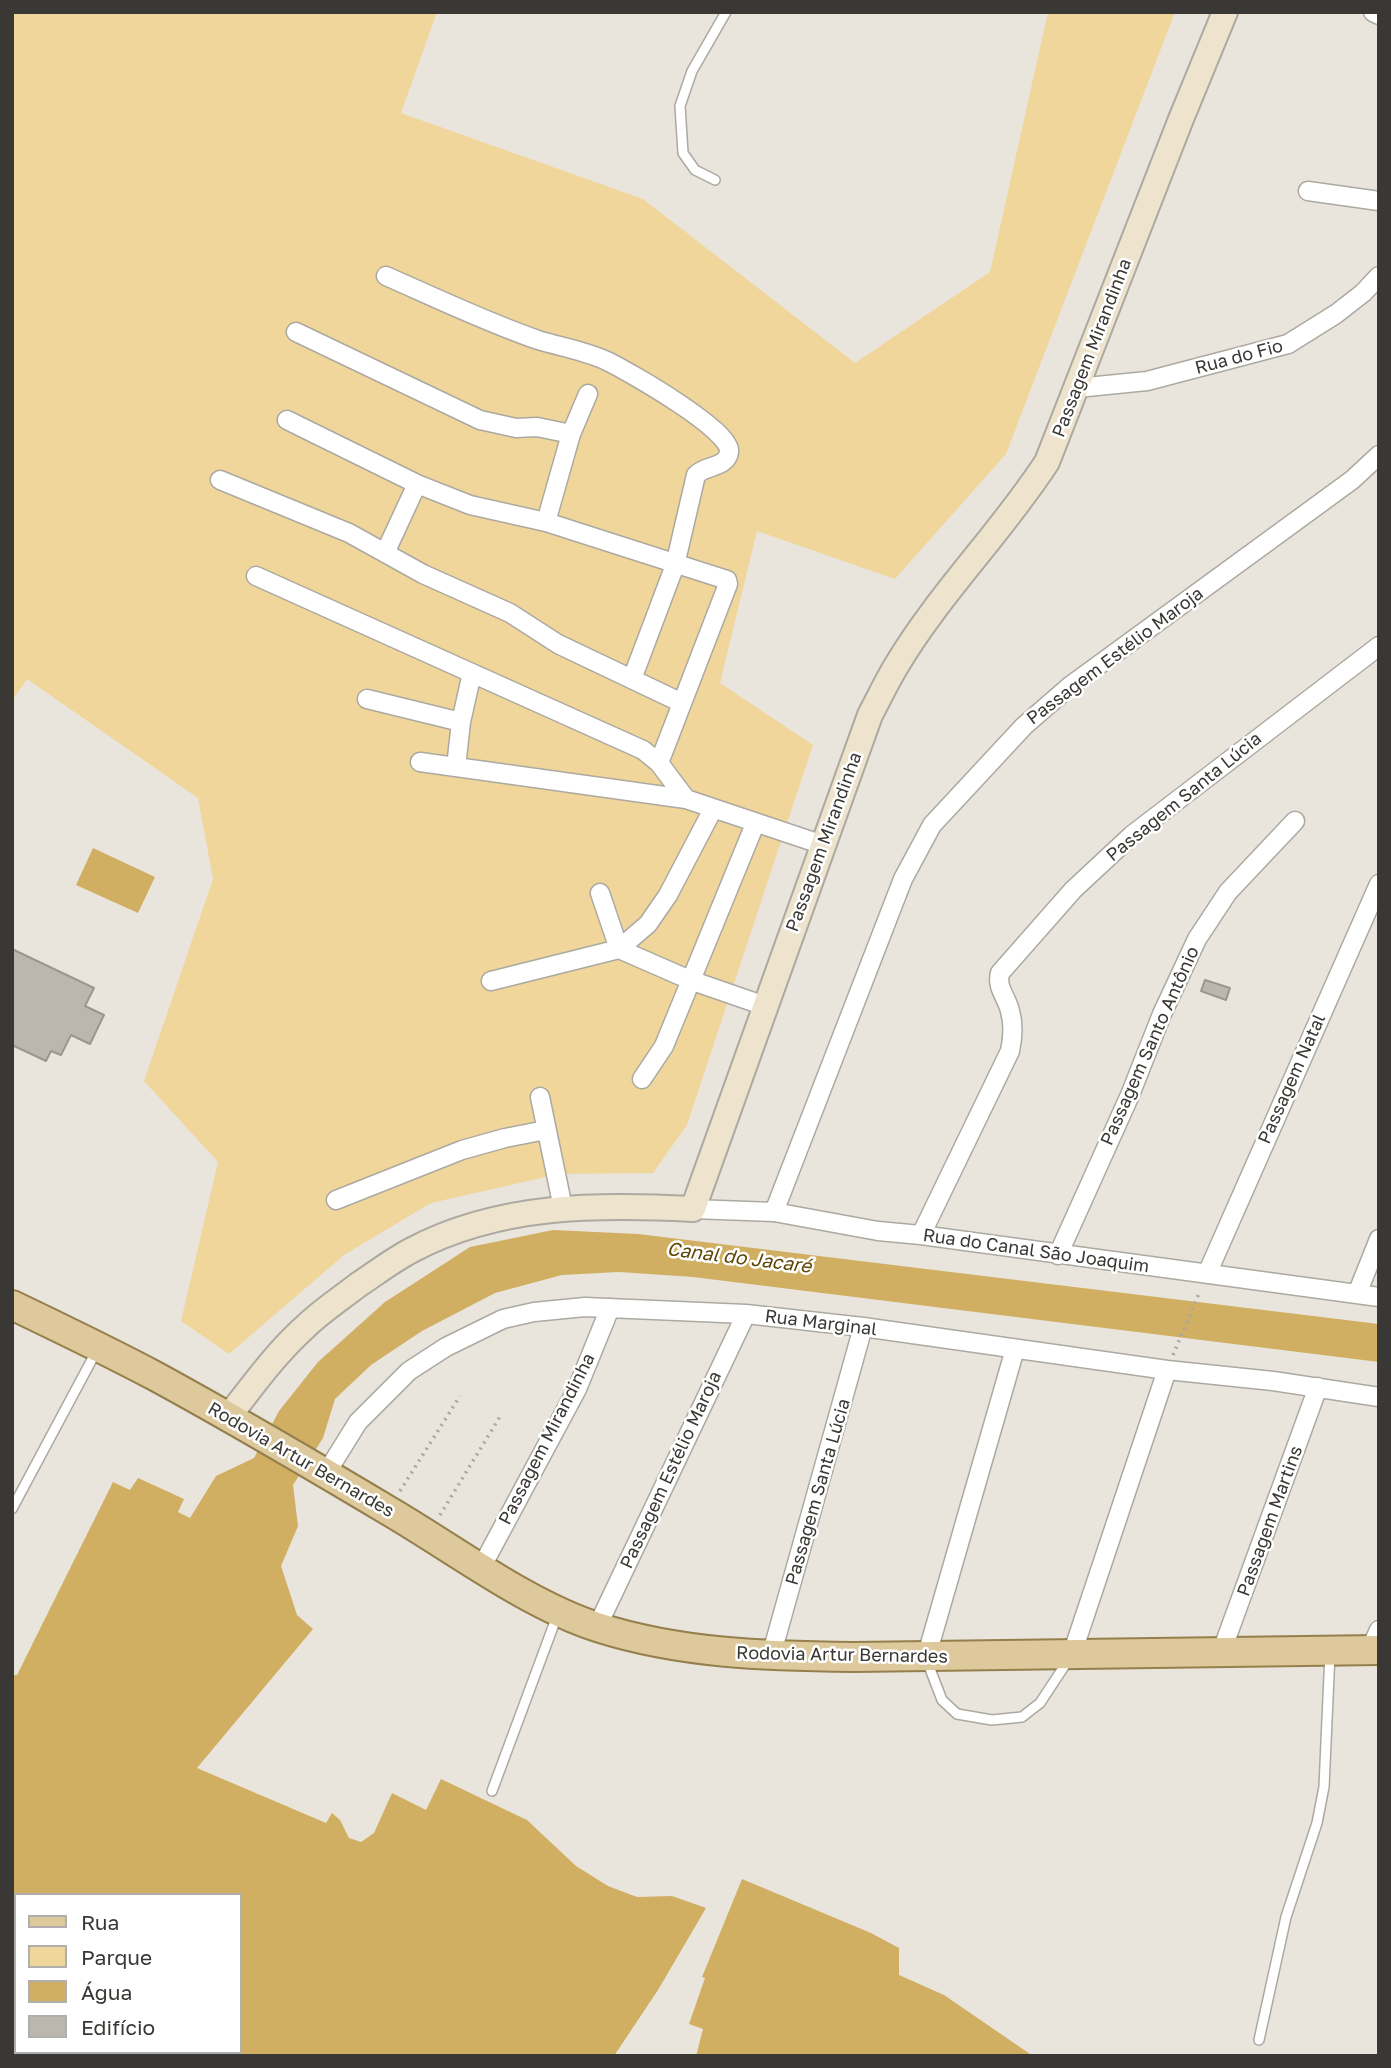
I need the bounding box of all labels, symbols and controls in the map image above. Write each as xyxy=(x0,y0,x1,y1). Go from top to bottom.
street label: Passagem Mirandinha xyxy=(1048,256,1136,440)
street label: Rua do Fio xyxy=(1193,335,1285,379)
street label: Passagem Estélio Maroja xyxy=(1023,583,1207,729)
street label: Passagem Santa Lúcia xyxy=(1102,728,1266,866)
street label: Passagem Mirandinha xyxy=(781,749,867,935)
street label: Passagem Santo Antônio xyxy=(1096,943,1204,1149)
street label: Passagem Natal xyxy=(1254,1011,1330,1147)
street label: Rua do Canal São Joaquim xyxy=(921,1224,1151,1278)
water label: Canal do Jacaré xyxy=(665,1238,813,1278)
street label: Rua Marginal xyxy=(764,1305,878,1341)
street label: Passagem Mirandinha xyxy=(494,1350,600,1528)
street label: Passagem Estélio Maroja xyxy=(616,1368,726,1572)
street label: Passagem Santa Lúcia xyxy=(781,1396,855,1588)
street label: Rodovia Artur Bernardes xyxy=(204,1398,398,1522)
street label: Passagem Martins xyxy=(1233,1443,1307,1599)
street label: Rodovia Artur Bernardes xyxy=(736,1642,948,1668)
legend xyxy=(14,1893,242,2054)
text: Rua xyxy=(81,1909,119,1935)
text: Parque xyxy=(81,1944,152,1970)
text: Água xyxy=(81,1979,132,2005)
text: Edifício xyxy=(81,2014,155,2040)

